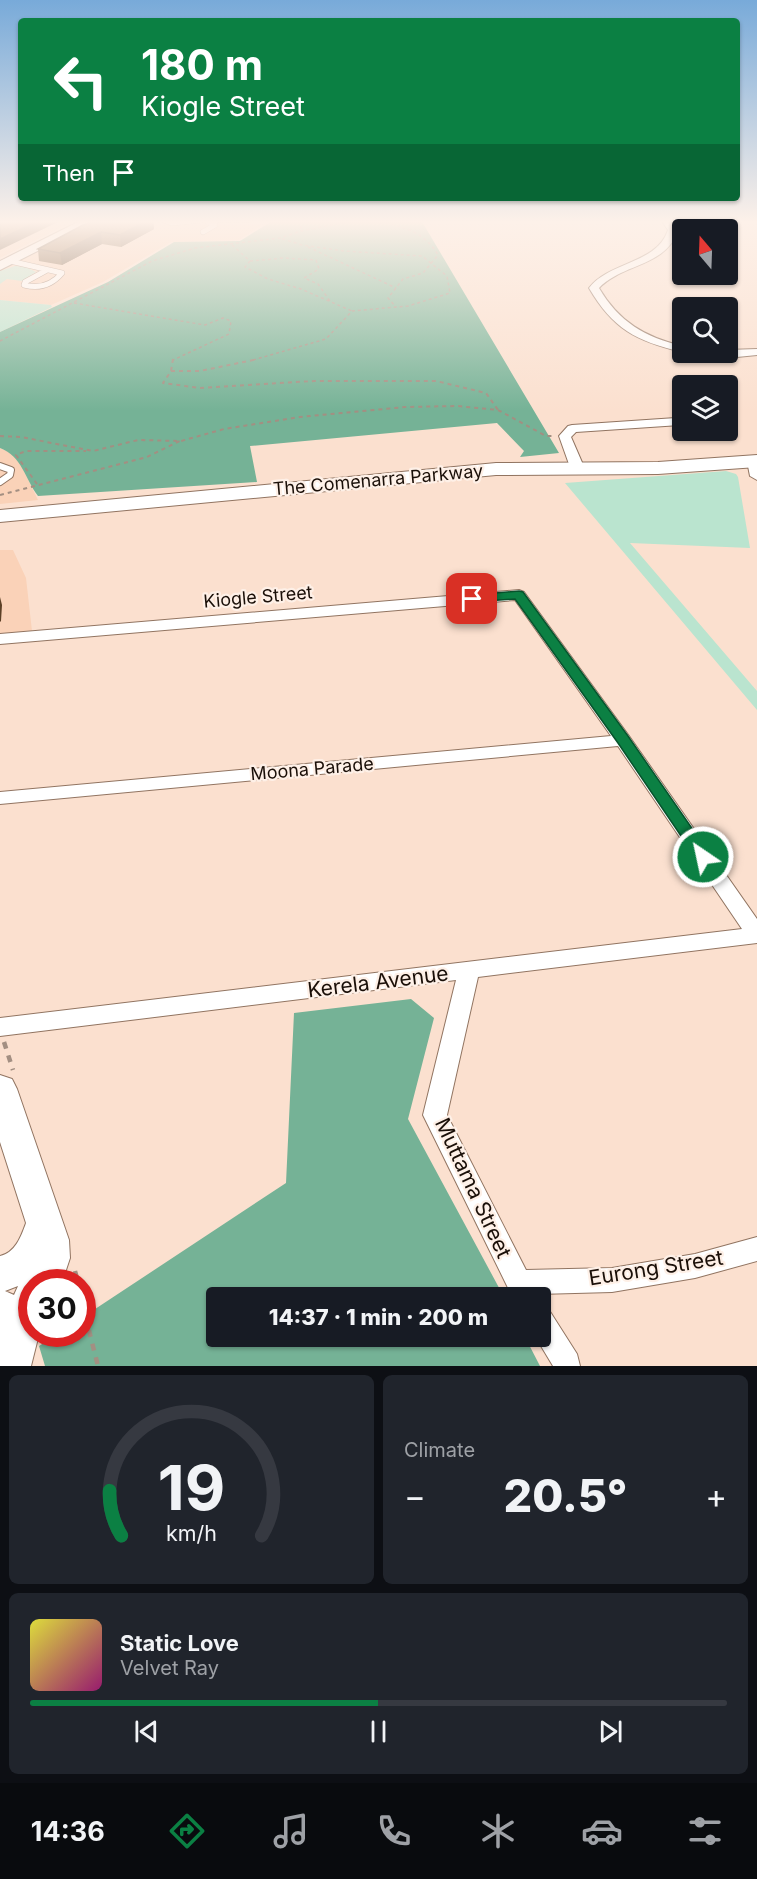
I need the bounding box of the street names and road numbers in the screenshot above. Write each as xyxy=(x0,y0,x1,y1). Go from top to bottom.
street label: The Comenarra Parkway xyxy=(272,460,484,499)
street label: Kiogle Street xyxy=(203,581,313,612)
street label: Moona Parade xyxy=(249,753,374,784)
street label: Kerela Avenue xyxy=(306,960,450,1003)
street label: Muttama Street xyxy=(430,1114,517,1262)
street label: Eurong Street xyxy=(587,1245,725,1290)

